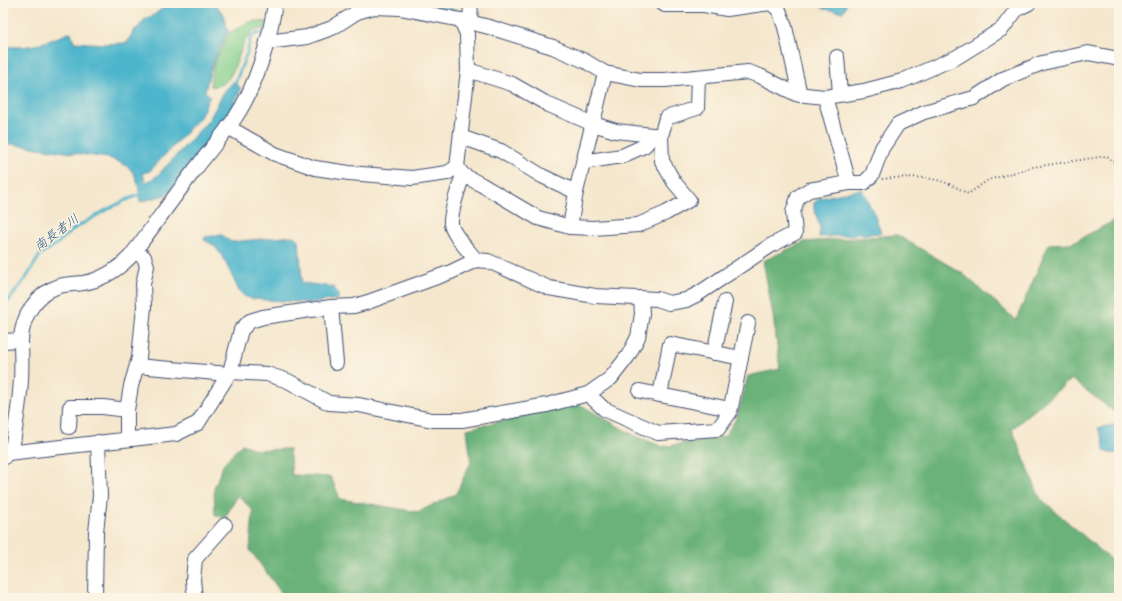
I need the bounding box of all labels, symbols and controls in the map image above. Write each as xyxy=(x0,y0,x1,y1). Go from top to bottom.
water label: 南長者川 xyxy=(30,209,84,257)

